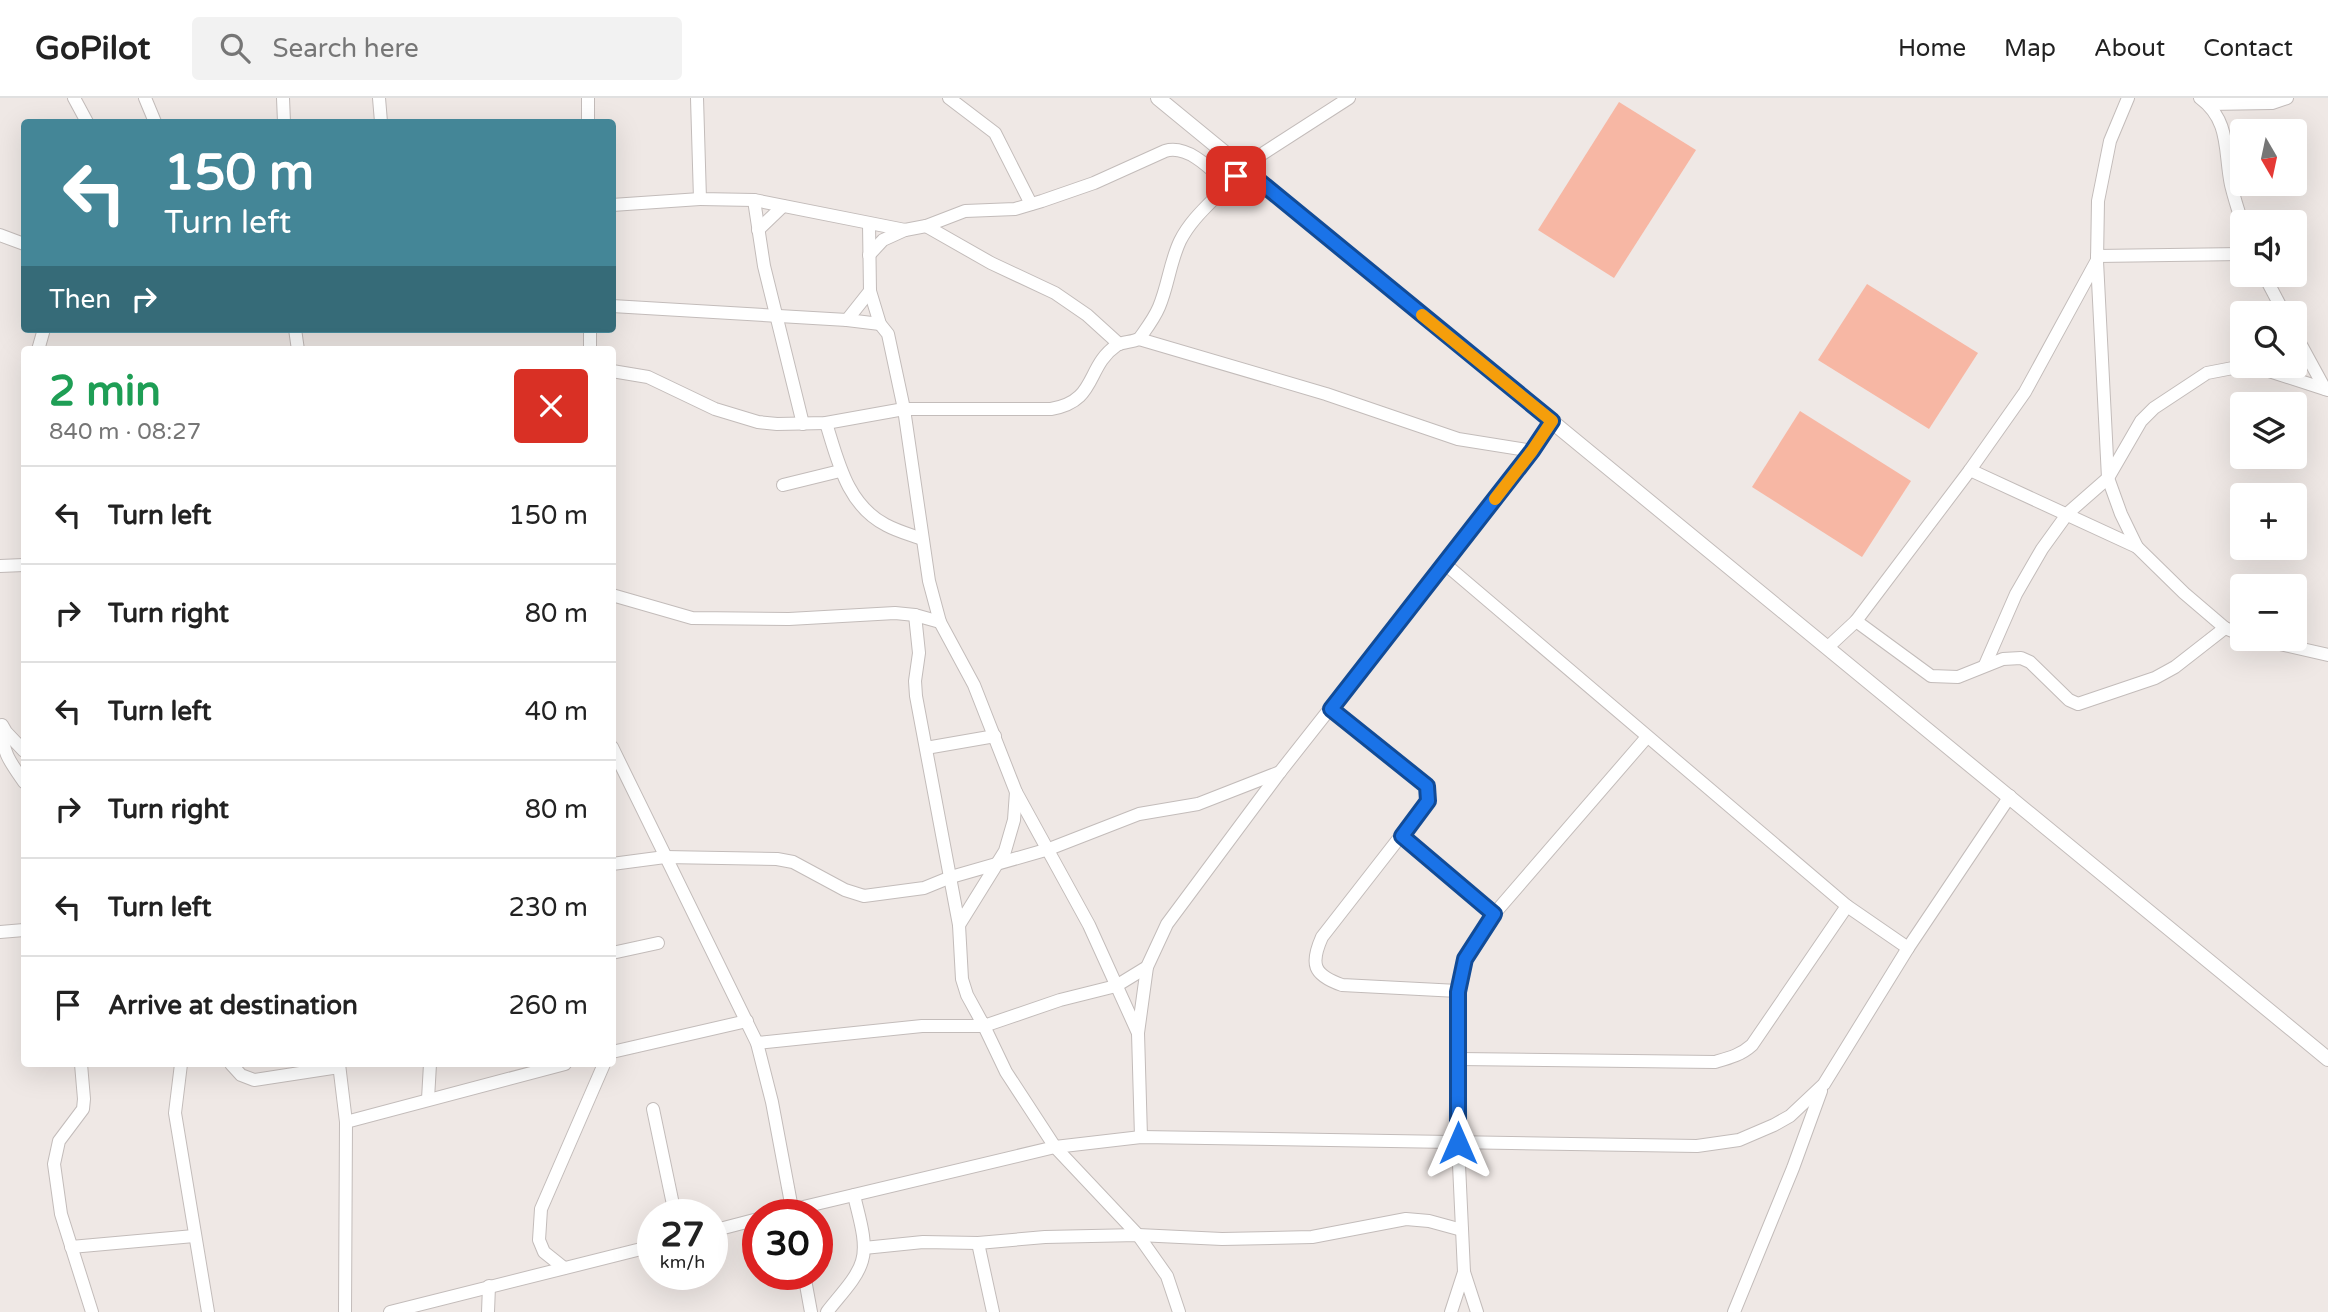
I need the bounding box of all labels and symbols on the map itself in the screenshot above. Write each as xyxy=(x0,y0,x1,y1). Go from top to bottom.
north arrow xyxy=(2230,119,2306,196)
pin xyxy=(1206,146,1266,206)
position arrow xyxy=(1421,1106,1495,1180)
speed limit sign: 30 xyxy=(742,1199,833,1290)

